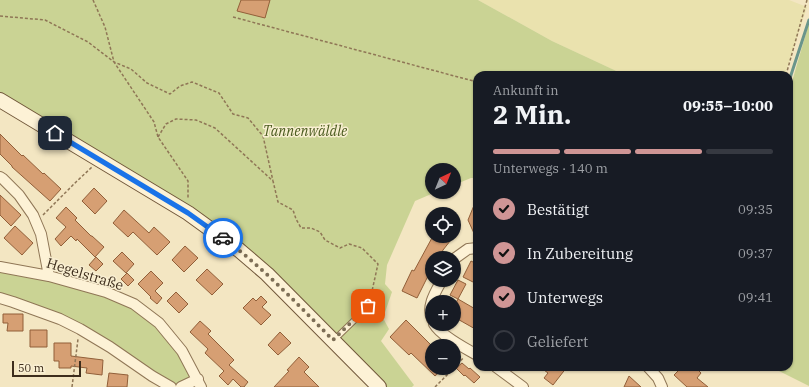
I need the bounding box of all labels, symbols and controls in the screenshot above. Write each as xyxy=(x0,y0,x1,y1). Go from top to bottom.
text: Ankunft in xyxy=(493,82,559,99)
text: 09:55–10:00 xyxy=(683,96,773,115)
text: 2 Min. xyxy=(493,97,571,131)
pin xyxy=(38,116,72,150)
icon: home xyxy=(44,122,66,144)
park label: Tannenwäldle xyxy=(263,122,348,140)
text: Unterwegs · 140 m xyxy=(493,160,608,177)
north arrow xyxy=(425,163,461,199)
map controls xyxy=(425,163,461,375)
icon: check xyxy=(493,198,515,220)
text: Bestätigt xyxy=(527,200,589,219)
text: 09:35 xyxy=(738,201,773,218)
button: locate xyxy=(425,207,461,243)
courier xyxy=(203,218,243,258)
icon: car xyxy=(212,227,234,249)
icon: check xyxy=(493,242,515,264)
text: In Zubereitung xyxy=(527,244,633,263)
text: 09:37 xyxy=(738,245,773,262)
button: layers xyxy=(425,251,461,287)
street label: Hegelstraße xyxy=(44,254,126,294)
icon: check xyxy=(493,286,515,308)
text: Unterwegs xyxy=(527,288,603,307)
pin xyxy=(351,289,385,323)
text: 09:41 xyxy=(738,289,773,306)
icon: bag xyxy=(357,295,379,317)
button: + xyxy=(425,295,461,331)
text: Geliefert xyxy=(527,332,588,351)
button: − xyxy=(425,339,461,375)
scale bar xyxy=(12,359,81,378)
text: 50 m xyxy=(18,361,44,375)

